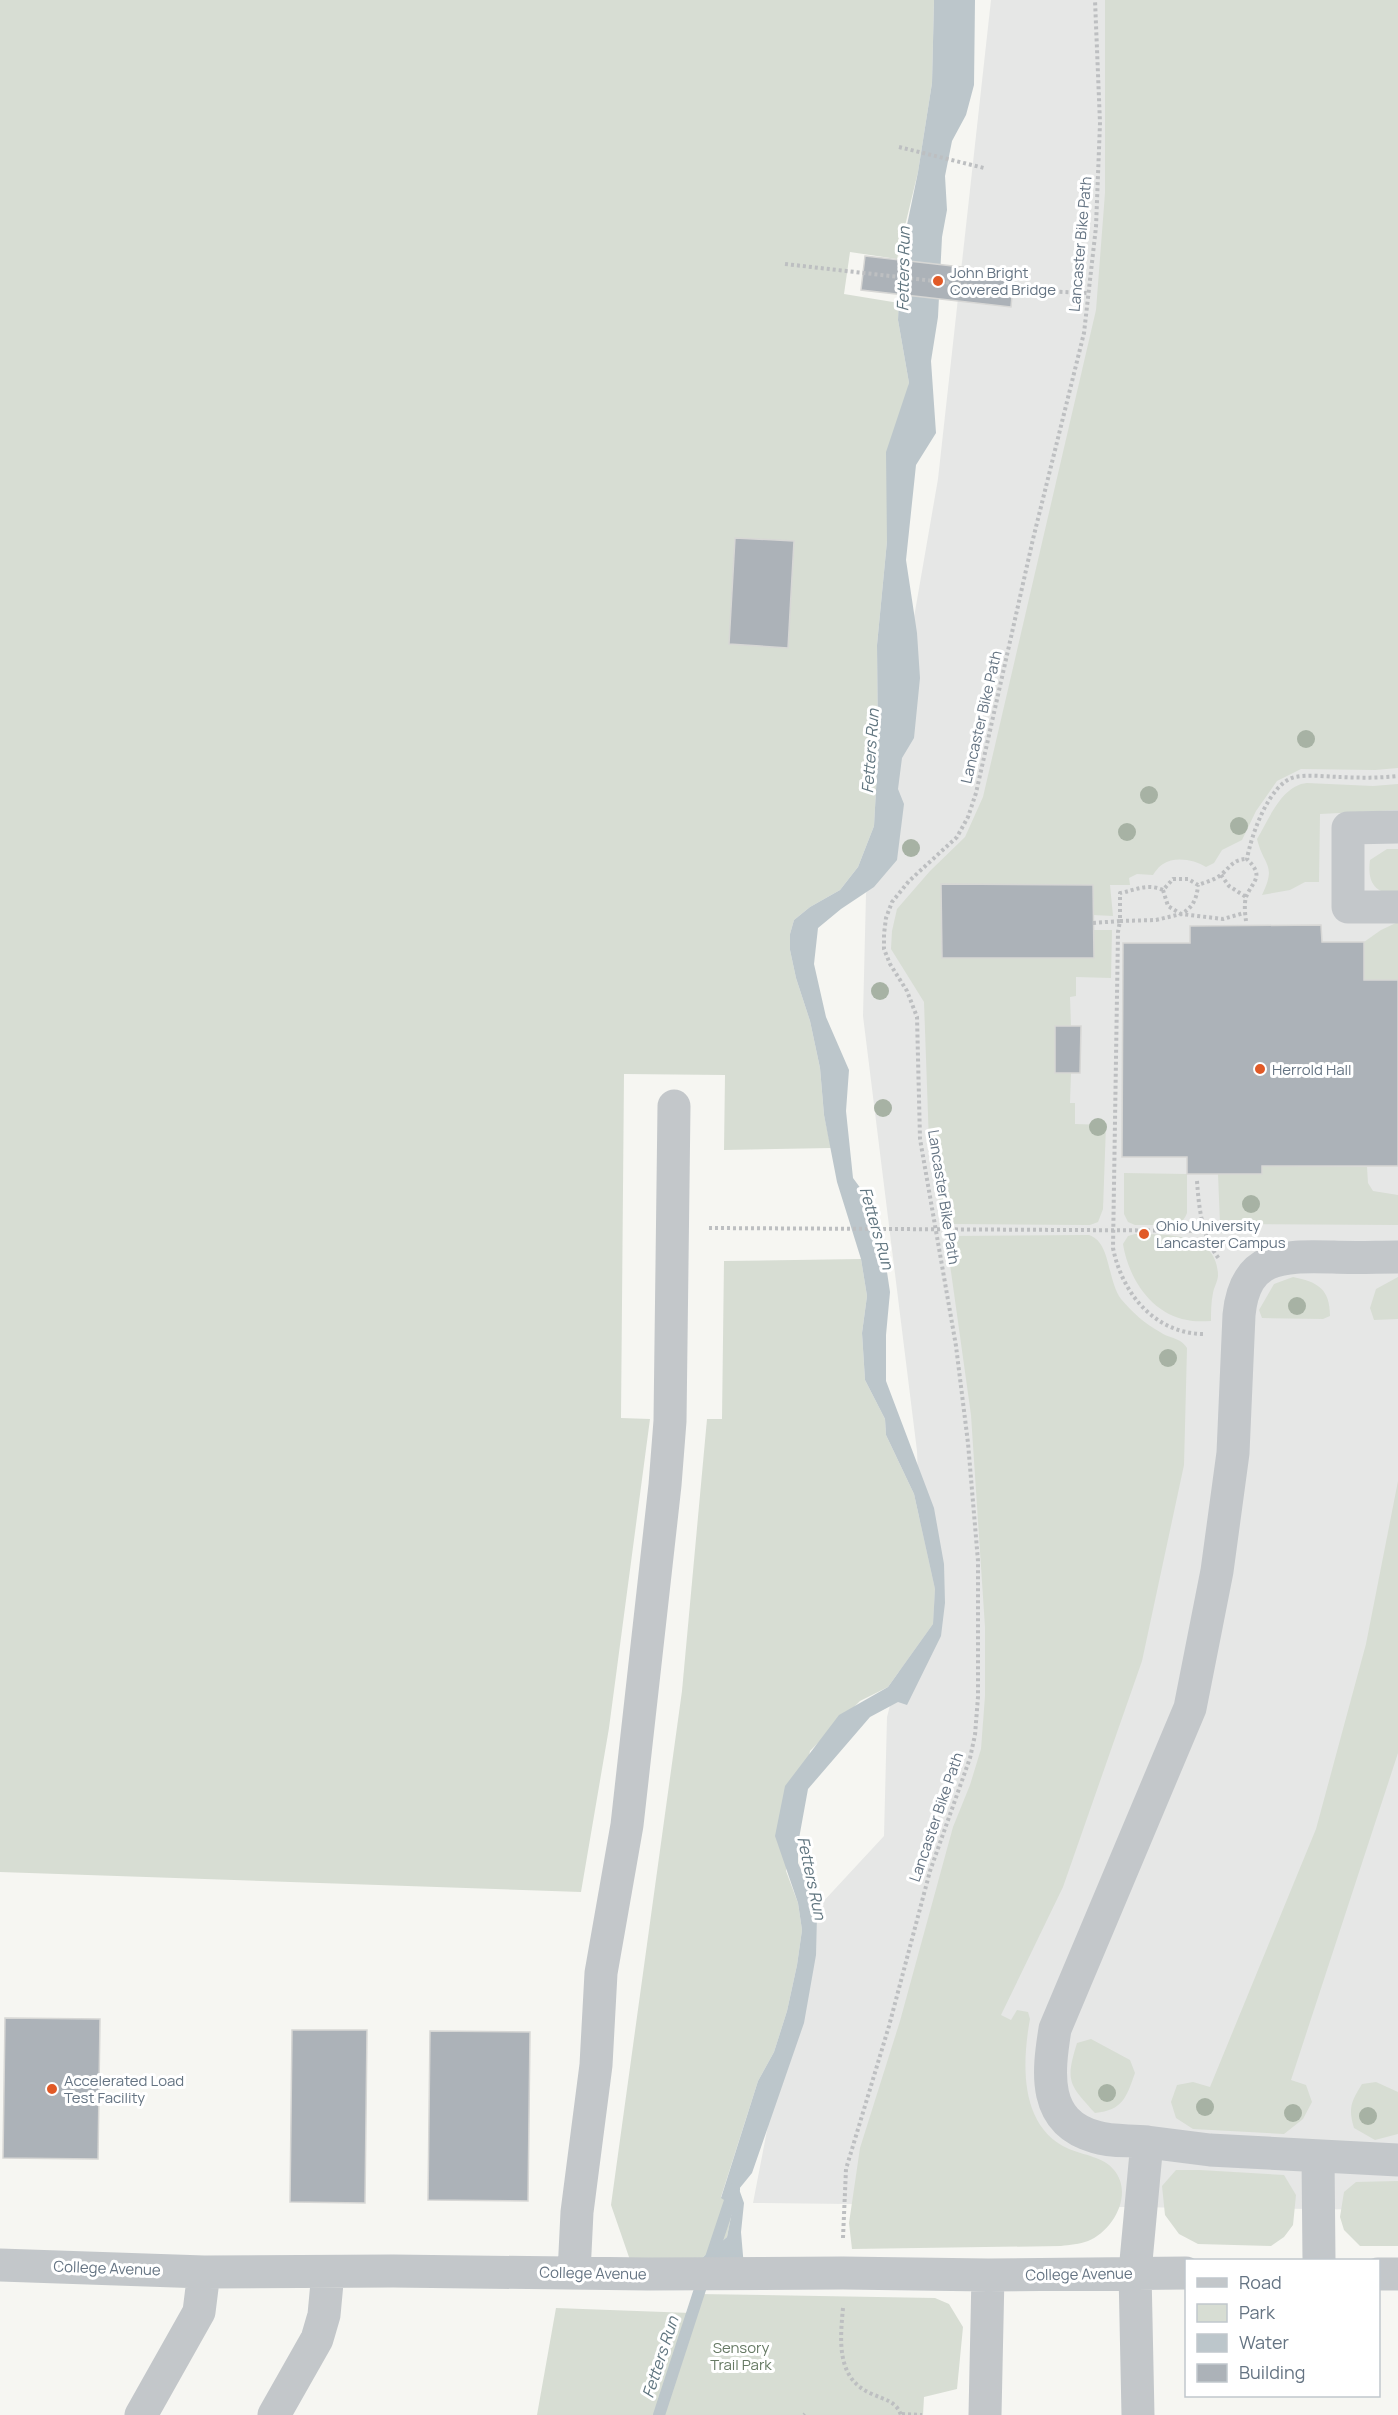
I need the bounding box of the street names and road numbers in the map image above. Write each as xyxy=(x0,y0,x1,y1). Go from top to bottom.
street label: Lancaster Bike Path xyxy=(1064,175,1096,313)
street label: Lancaster Bike Path xyxy=(955,648,1007,786)
street label: Lancaster Bike Path xyxy=(923,1128,965,1266)
street label: Lancaster Bike Path xyxy=(904,1749,968,1885)
street label: College Avenue xyxy=(53,2256,161,2280)
street label: College Avenue xyxy=(539,2262,647,2284)
street label: College Avenue xyxy=(1025,2263,1133,2285)

